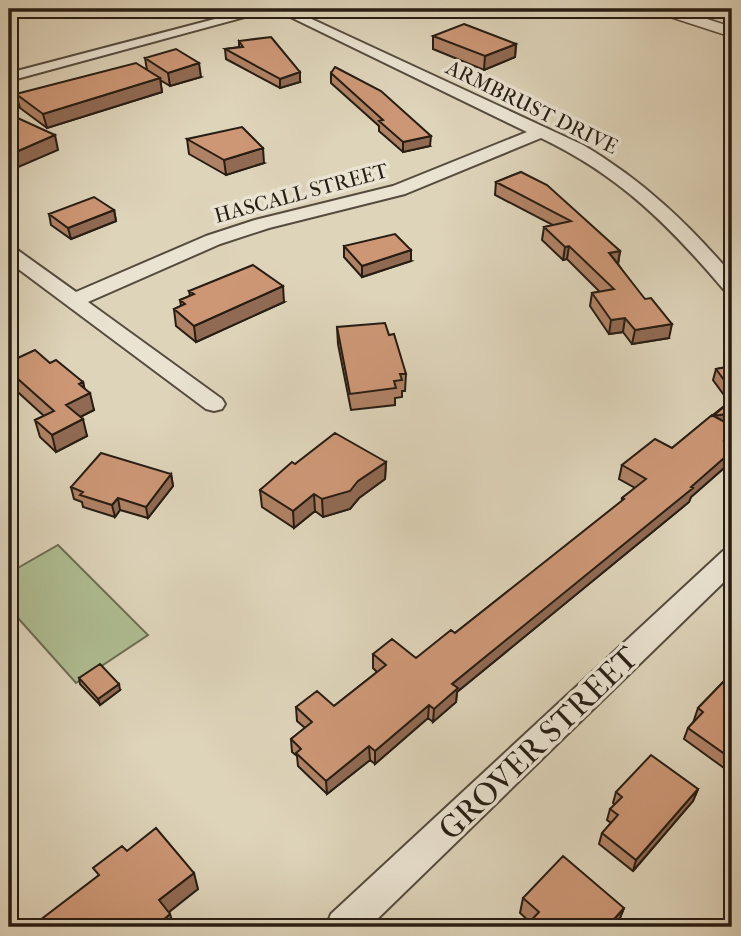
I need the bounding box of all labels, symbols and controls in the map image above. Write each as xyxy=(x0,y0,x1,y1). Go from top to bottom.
street label: ARMBRUST DRIVE xyxy=(441,55,622,159)
street label: HASCALL STREET xyxy=(212,158,391,228)
street label: GROVER STREET xyxy=(431,639,646,848)

